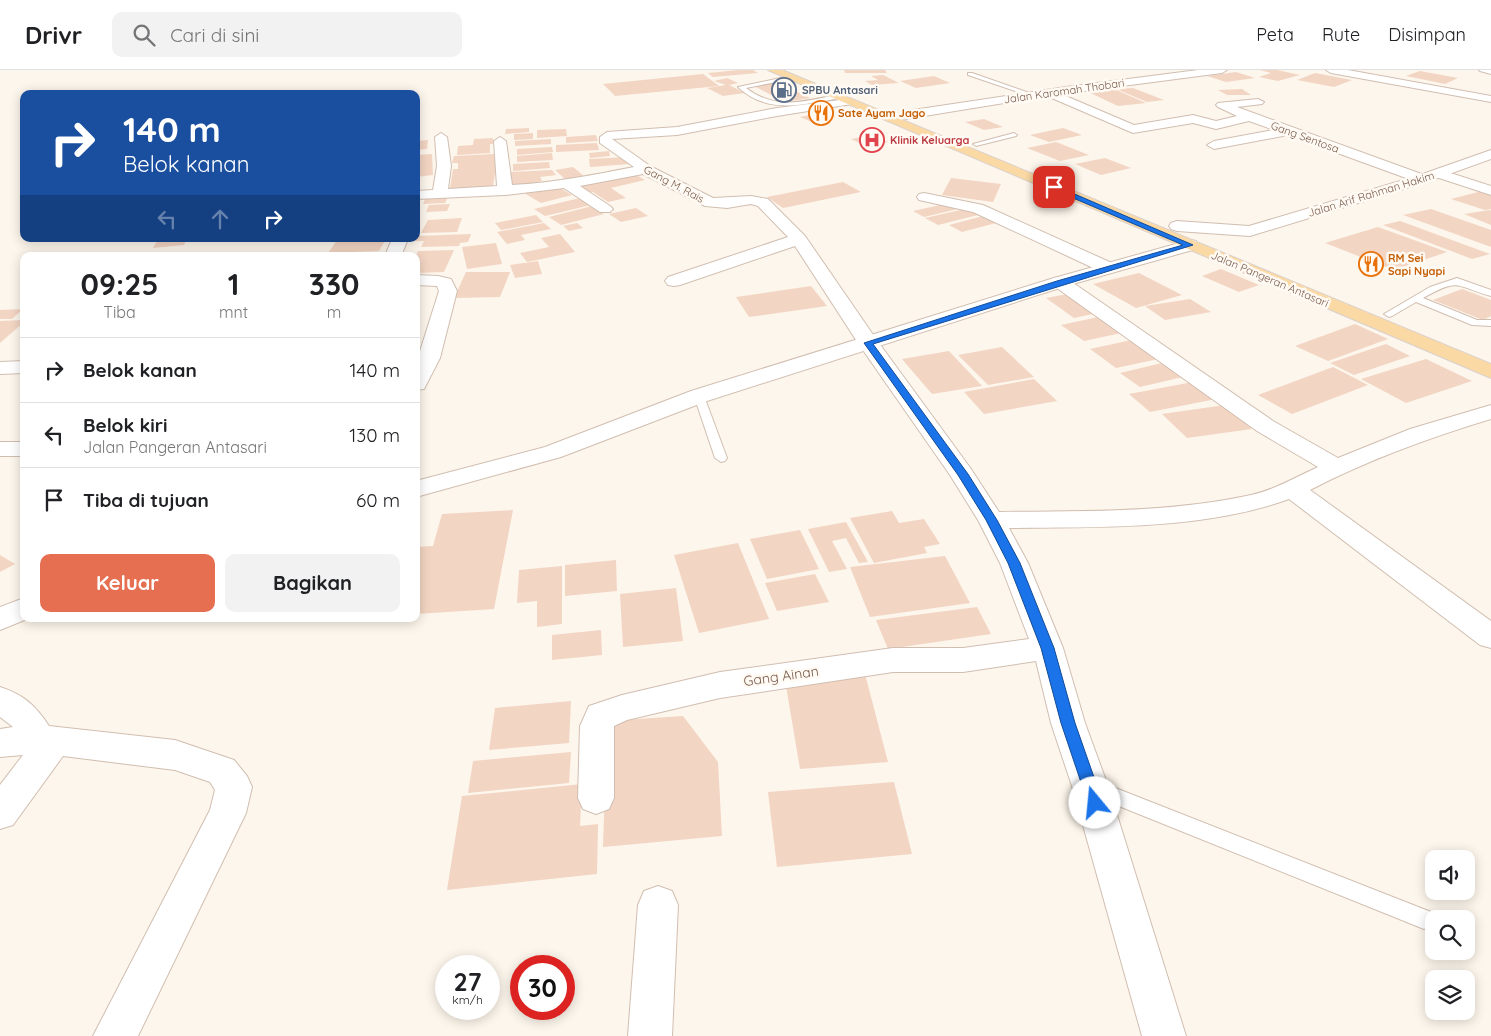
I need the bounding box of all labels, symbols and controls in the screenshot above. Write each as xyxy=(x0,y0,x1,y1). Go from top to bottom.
search box xyxy=(112,12,462,57)
text: Drivr xyxy=(25,20,82,50)
icon: search xyxy=(130,21,158,49)
text: Cari di sini xyxy=(170,23,259,47)
text: Peta xyxy=(1256,23,1294,46)
text: Rute xyxy=(1322,23,1360,46)
text: Disimpan xyxy=(1388,23,1466,46)
street label: Jalan Karomah Thobari xyxy=(1003,76,1125,106)
fuel station icon: SPBU Antasari xyxy=(771,77,797,103)
place label: SPBU Antasari xyxy=(802,83,878,97)
restaurant icon: Sate Ayam Jago xyxy=(808,100,834,126)
place label: Sate Ayam Jago xyxy=(838,106,926,120)
text: 140 m xyxy=(123,107,221,151)
icon: right xyxy=(40,110,105,175)
street label: Gang Sentosa xyxy=(1269,118,1341,156)
hospital icon: Klinik Keluarga xyxy=(859,127,885,153)
place label: Klinik Keluarga xyxy=(890,133,970,147)
text: Belok kanan xyxy=(123,150,249,178)
street label: Gang M. Rais xyxy=(641,162,707,206)
pin xyxy=(1033,166,1075,208)
street label: Jalan Arif Rahman Hakim xyxy=(1306,168,1436,220)
icon: arrive xyxy=(1040,173,1068,201)
icon: left xyxy=(153,205,181,233)
icon: ahead xyxy=(206,205,234,233)
icon: right xyxy=(259,205,287,233)
street label: Jalan Pangeran Antasari xyxy=(1209,248,1331,310)
restaurant icon: RM Sei Sapi Nyapi xyxy=(1358,251,1384,277)
place label: RM Sei Sapi Nyapi xyxy=(1388,251,1445,278)
text: 09:25 xyxy=(81,265,159,303)
text: 1 xyxy=(228,265,240,303)
text: 330 xyxy=(309,265,359,303)
text: Tiba xyxy=(103,302,136,322)
text: mnt xyxy=(219,302,248,322)
text: m xyxy=(327,302,341,322)
icon: right xyxy=(40,356,68,384)
text: Belok kanan xyxy=(83,358,197,382)
text: 140 m xyxy=(349,358,400,382)
text: Belok kiri xyxy=(83,413,168,437)
icon: left xyxy=(40,421,68,449)
text: 130 m xyxy=(349,423,400,447)
text: Jalan Pangeran Antasari xyxy=(83,437,267,457)
icon: arrive xyxy=(40,486,68,514)
text: Tiba di tujuan xyxy=(83,488,209,512)
text: 60 m xyxy=(356,488,400,512)
button: Keluar xyxy=(40,554,215,612)
button: Bagikan xyxy=(225,554,400,612)
street label: Gang Ainan xyxy=(742,662,820,690)
position arrow xyxy=(1068,776,1120,828)
map controls xyxy=(1425,850,1475,1020)
button: sound xyxy=(1425,850,1475,900)
button: search xyxy=(1425,910,1475,960)
speed limit sign: 30 xyxy=(510,955,575,1020)
text: 27 xyxy=(454,966,481,997)
button: layers xyxy=(1425,970,1475,1020)
text: km/h xyxy=(452,992,483,1007)

